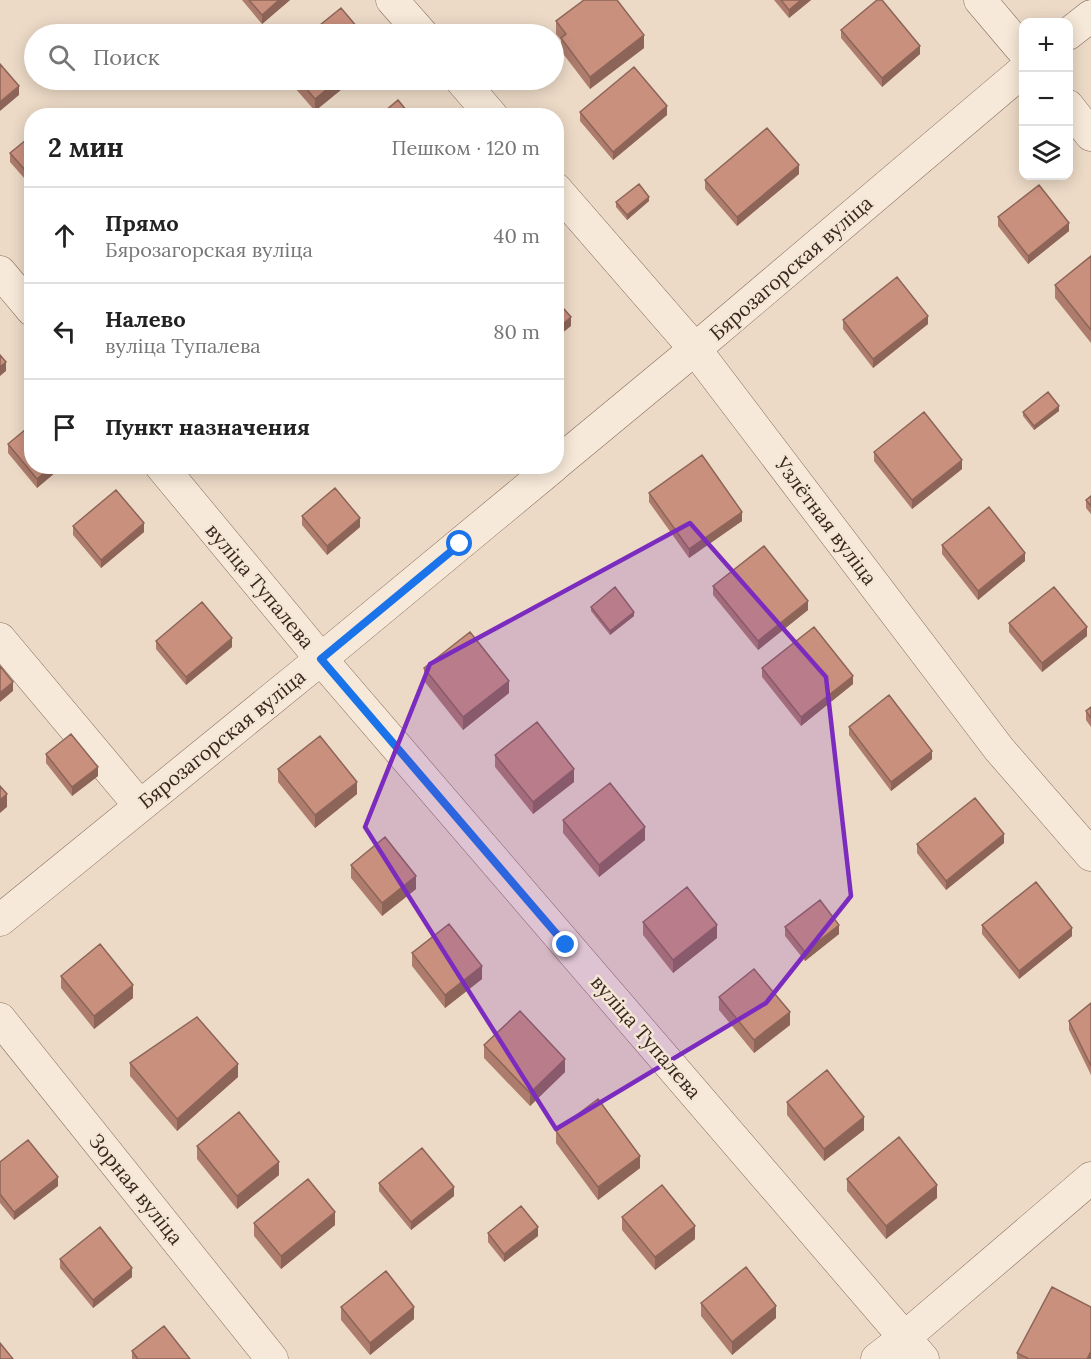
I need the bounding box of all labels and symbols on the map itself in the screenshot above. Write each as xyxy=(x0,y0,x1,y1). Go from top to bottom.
street label: Бярозагорская вуліца xyxy=(704,190,877,345)
street label: Узлётная вуліца xyxy=(770,451,883,590)
street label: вуліца Тупалева xyxy=(201,518,320,653)
route start xyxy=(446,530,472,556)
street label: Бярозагорская вуліца xyxy=(133,664,310,814)
route end xyxy=(552,931,578,957)
street label: вуліца Тупалева xyxy=(586,970,707,1104)
street label: Зорная вуліца xyxy=(84,1128,189,1249)

